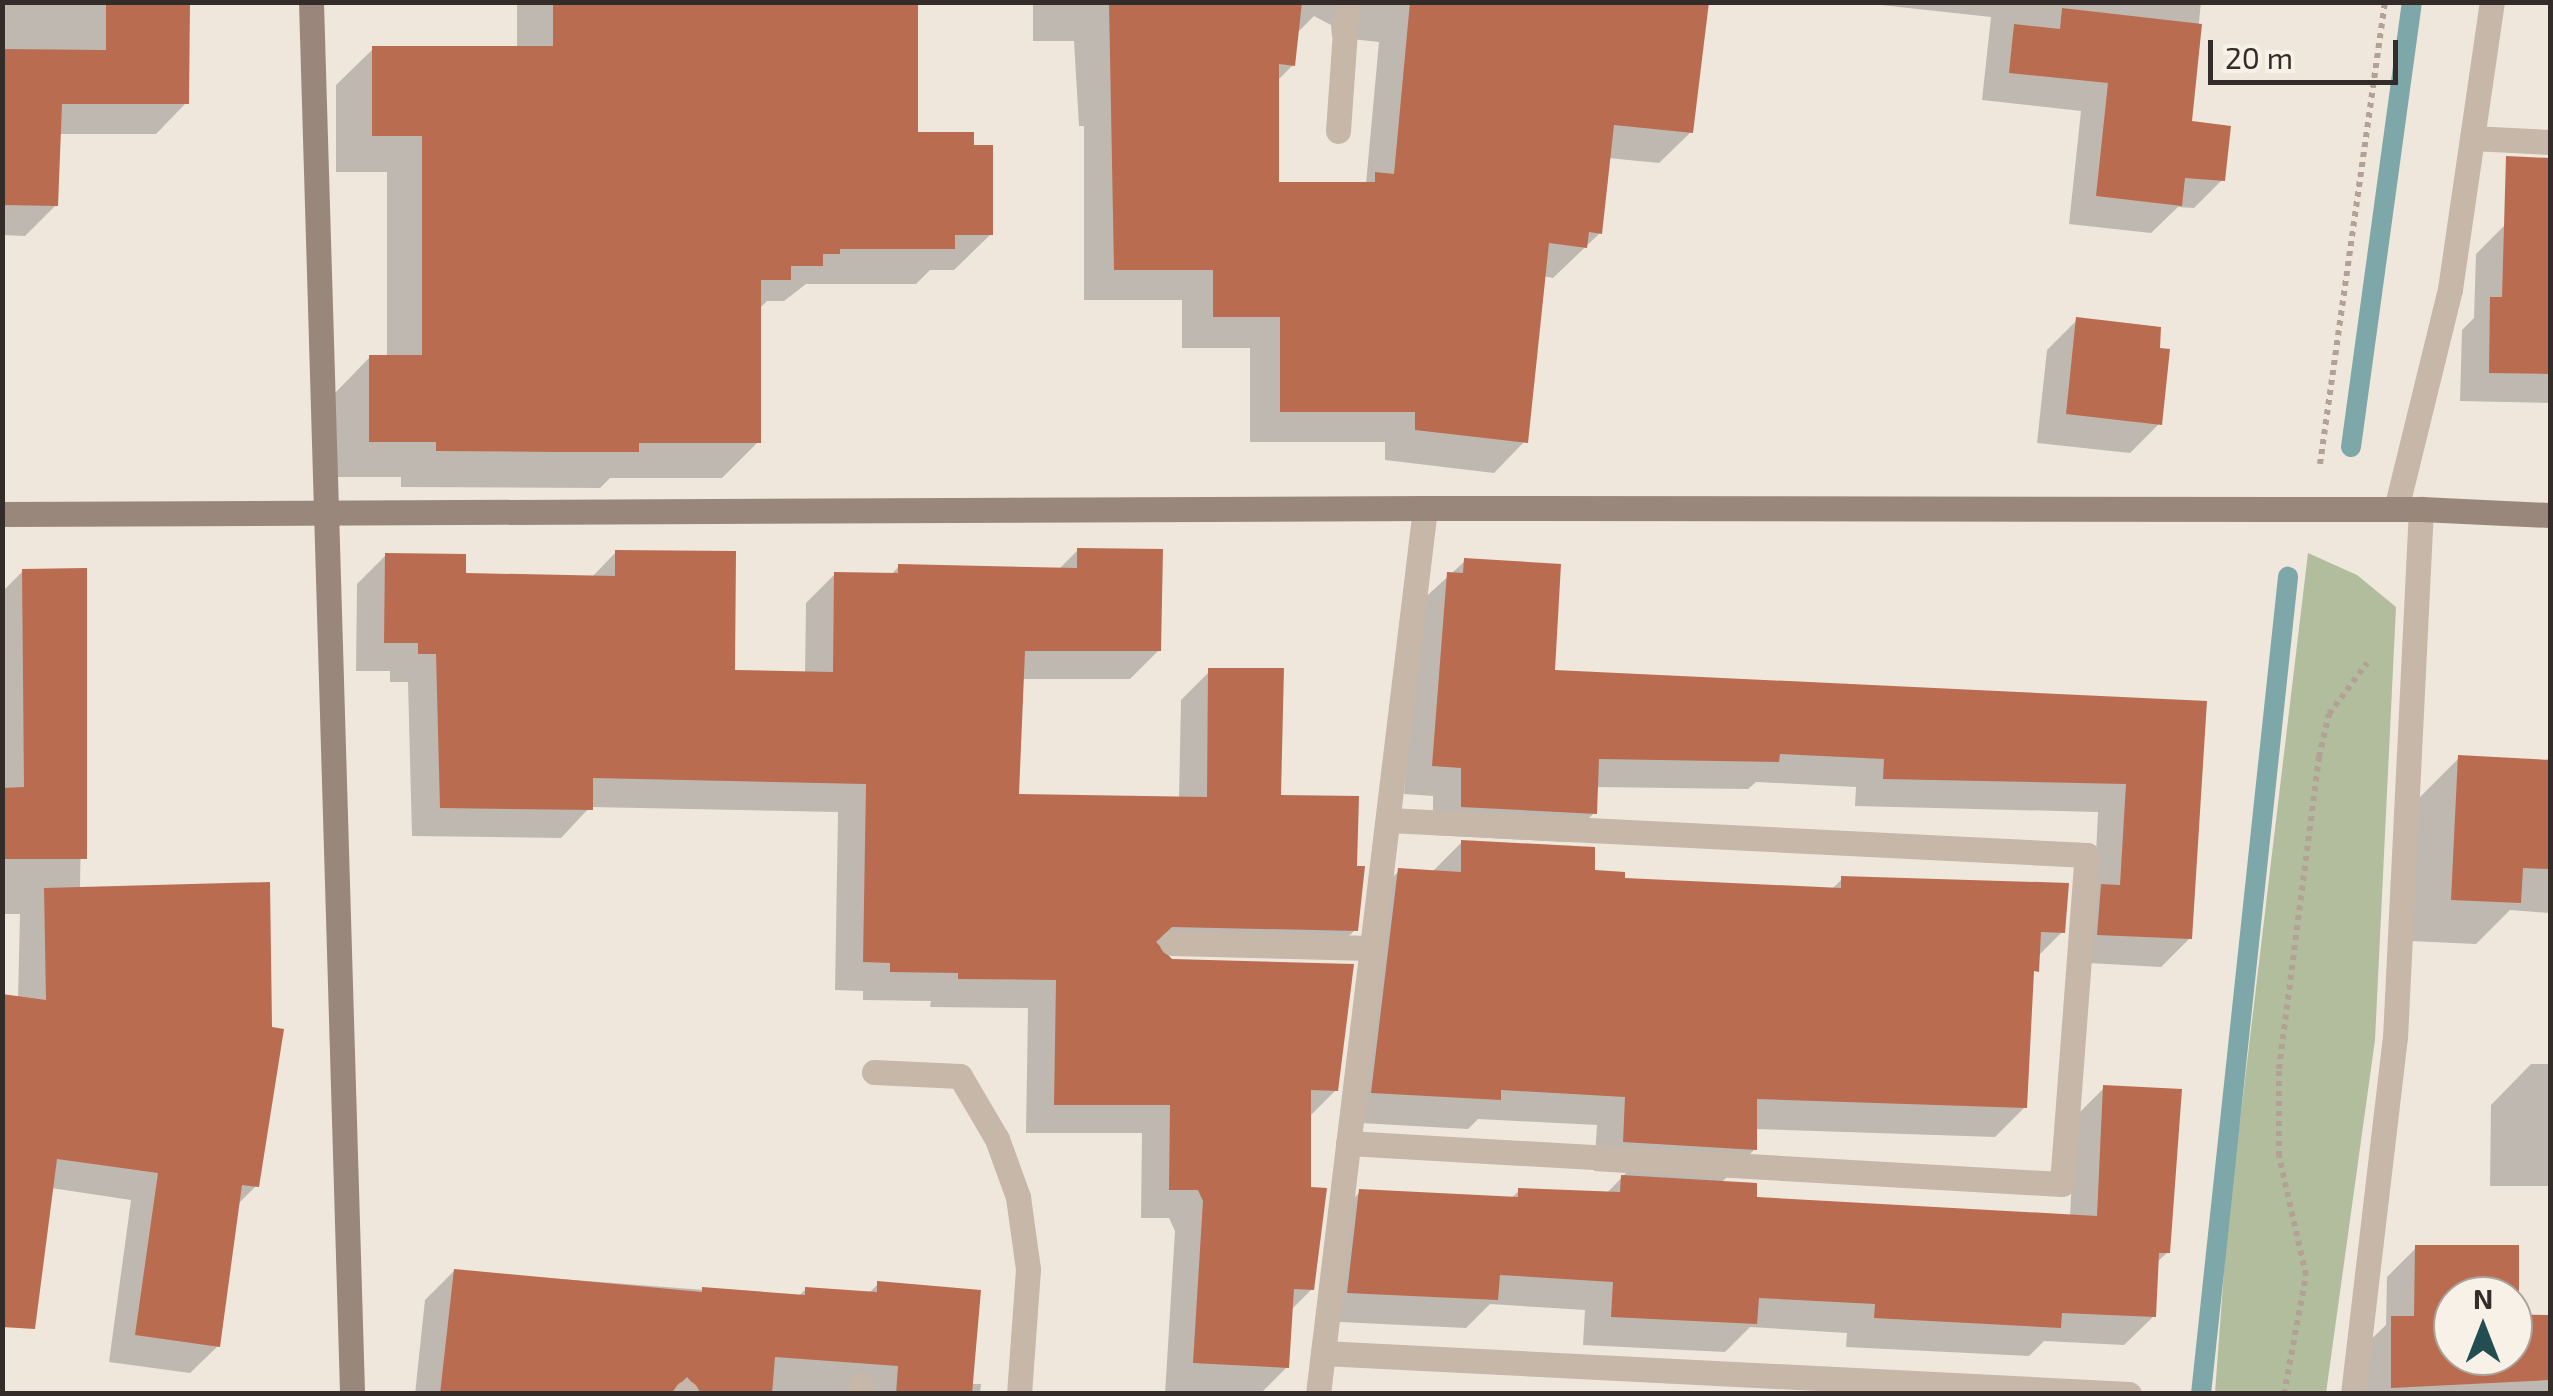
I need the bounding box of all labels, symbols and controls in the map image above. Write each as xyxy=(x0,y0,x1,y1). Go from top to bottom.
scale bar xyxy=(2213,20,2403,82)
text: 20 m xyxy=(2225,39,2293,75)
north arrow xyxy=(2433,1276,2533,1376)
text: N xyxy=(2473,1281,2493,1315)

